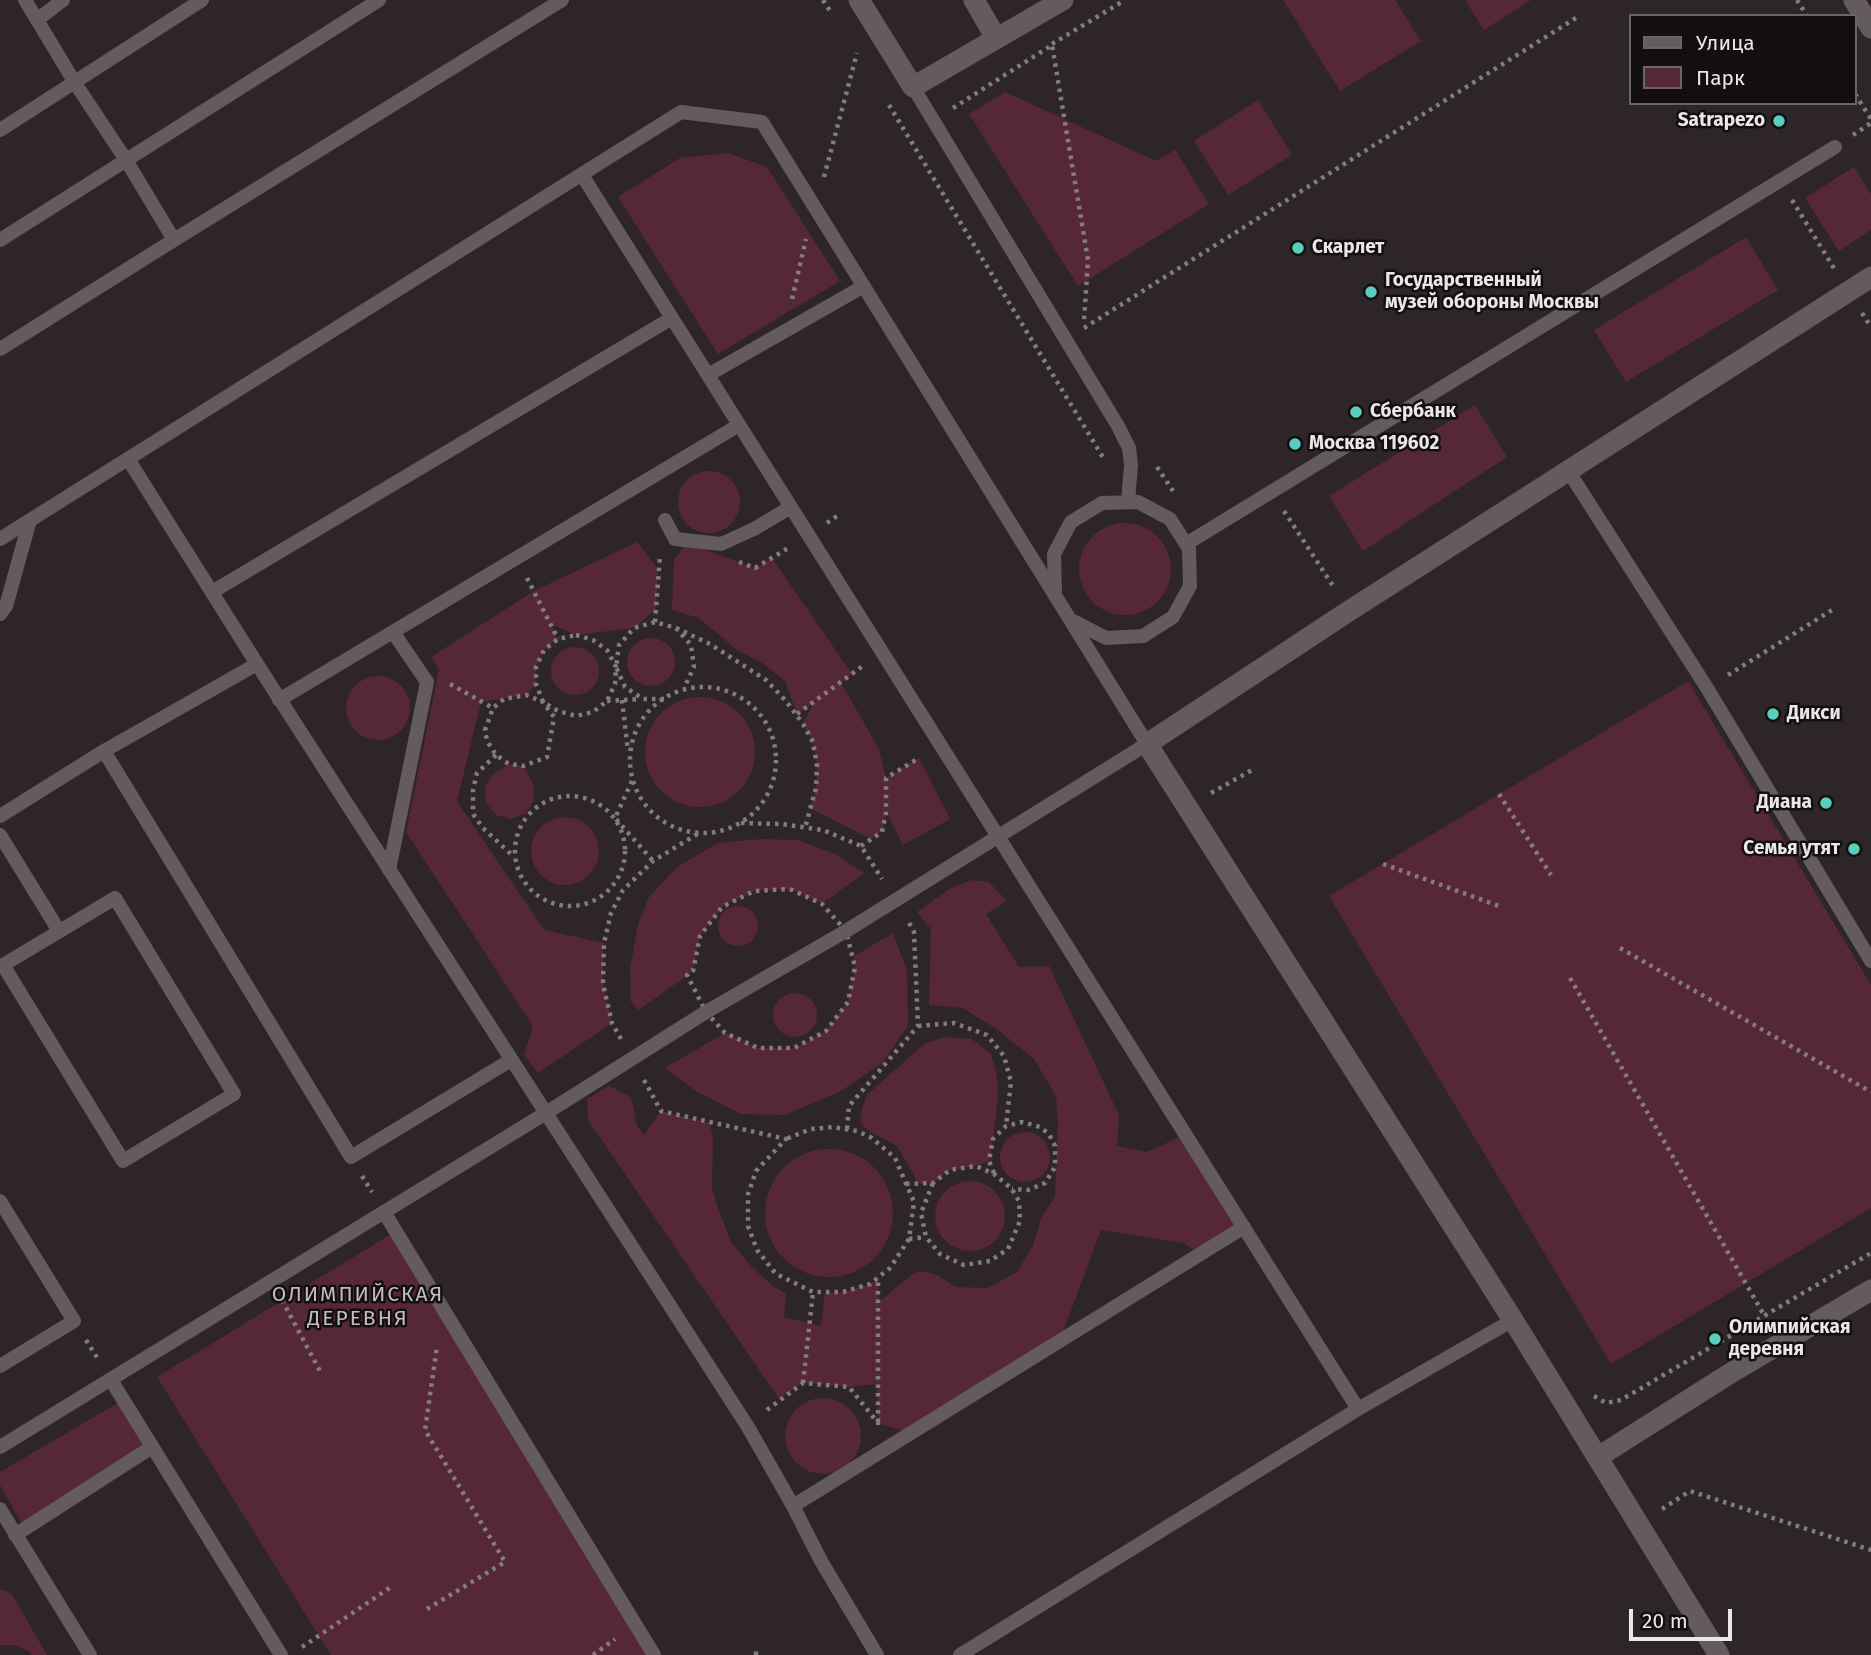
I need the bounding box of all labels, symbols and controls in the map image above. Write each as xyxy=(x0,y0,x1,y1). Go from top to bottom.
legend xyxy=(1630,14,1857,105)
text: Улица xyxy=(1696,30,1755,56)
text: Парк xyxy=(1696,65,1745,91)
place label: Satrapezo xyxy=(1678,110,1765,132)
marker: Satrapezo xyxy=(1771,113,1787,129)
place label: Скарлет xyxy=(1312,237,1384,259)
marker: Скарлет xyxy=(1290,240,1306,256)
place label: Государственный музей обороны Москвы xyxy=(1385,270,1599,314)
marker: Государственный музей обороны Москвы xyxy=(1363,284,1379,300)
place label: Сбербанк xyxy=(1370,401,1456,423)
marker: Сбербанк xyxy=(1348,404,1364,420)
place label: Москва 119602 xyxy=(1309,433,1439,455)
marker: Москва 119602 xyxy=(1287,436,1303,452)
place label: Дикси xyxy=(1787,703,1841,725)
marker: Дикси xyxy=(1765,706,1781,722)
place label: Диана xyxy=(1757,792,1812,814)
marker: Диана xyxy=(1818,795,1834,811)
place label: Семья утят xyxy=(1743,838,1840,860)
marker: Семья утят xyxy=(1846,841,1862,857)
district label: ОЛИМПИЙСКАЯ ДЕРЕВНЯ xyxy=(273,1282,443,1332)
place label: Олимпийская деревня xyxy=(1729,1317,1850,1361)
marker: Олимпийская деревня xyxy=(1707,1331,1723,1347)
scale bar xyxy=(1633,1596,1736,1640)
text: 20 m xyxy=(1642,1608,1688,1634)

